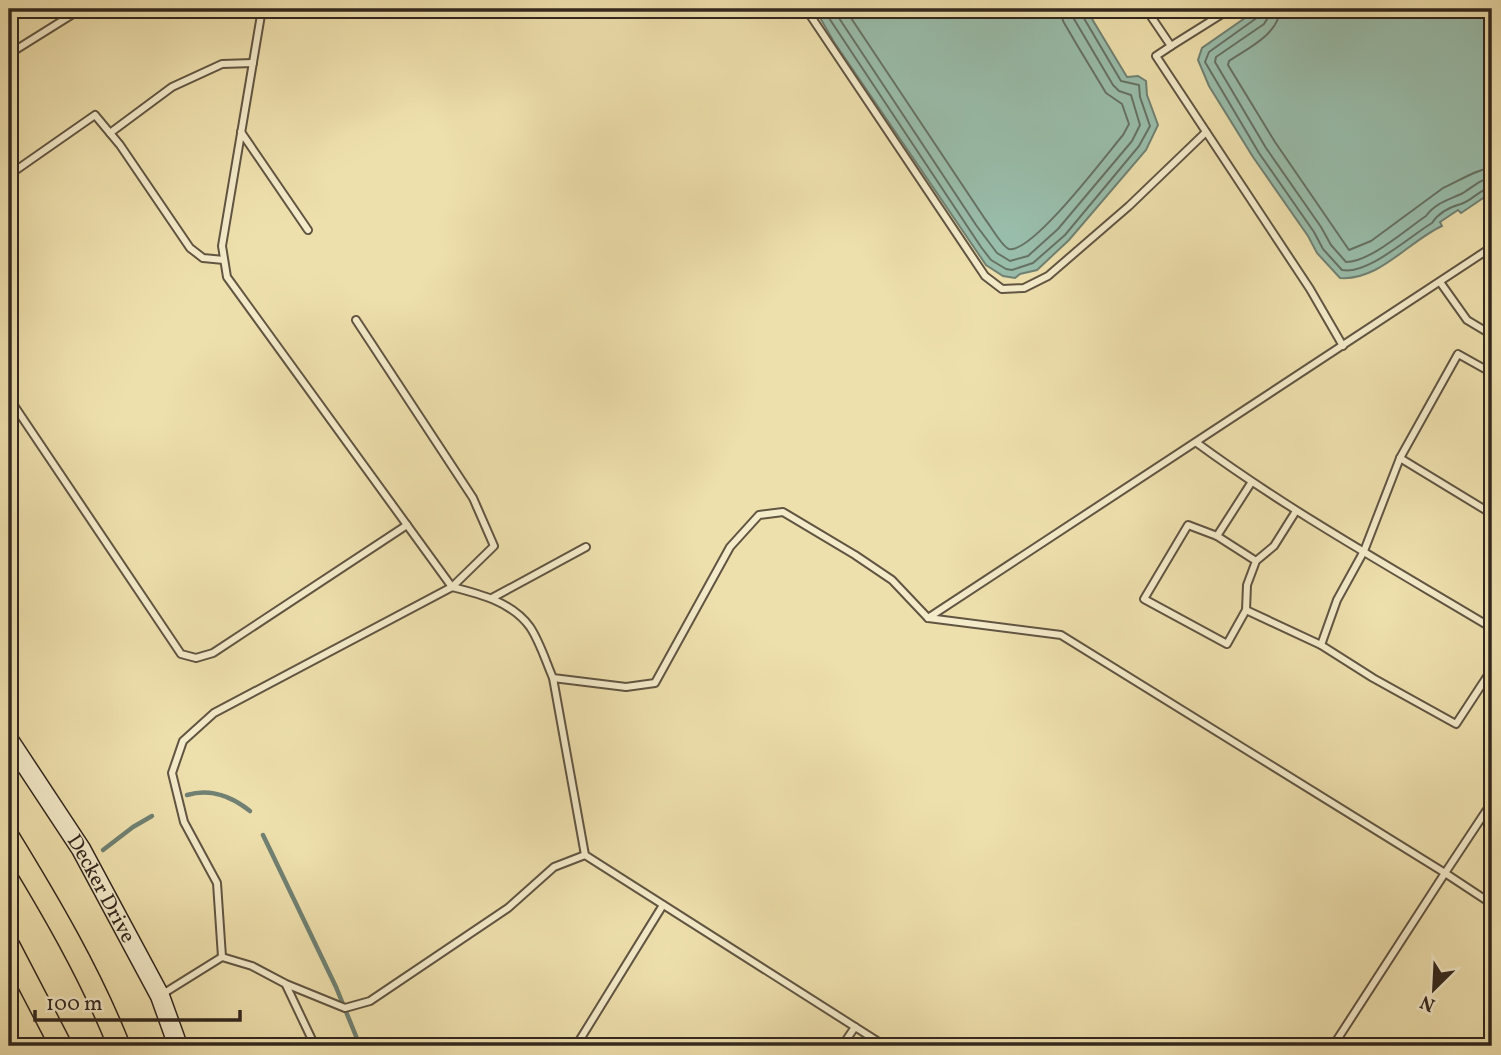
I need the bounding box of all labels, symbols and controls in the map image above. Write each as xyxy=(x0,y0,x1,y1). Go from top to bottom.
street label: Decker Drive xyxy=(59,829,142,948)
north arrow xyxy=(1400,954,1470,1024)
scale bar xyxy=(35,978,240,1022)
text: N xyxy=(1416,988,1439,1017)
text: 100 m xyxy=(46,990,103,1019)

